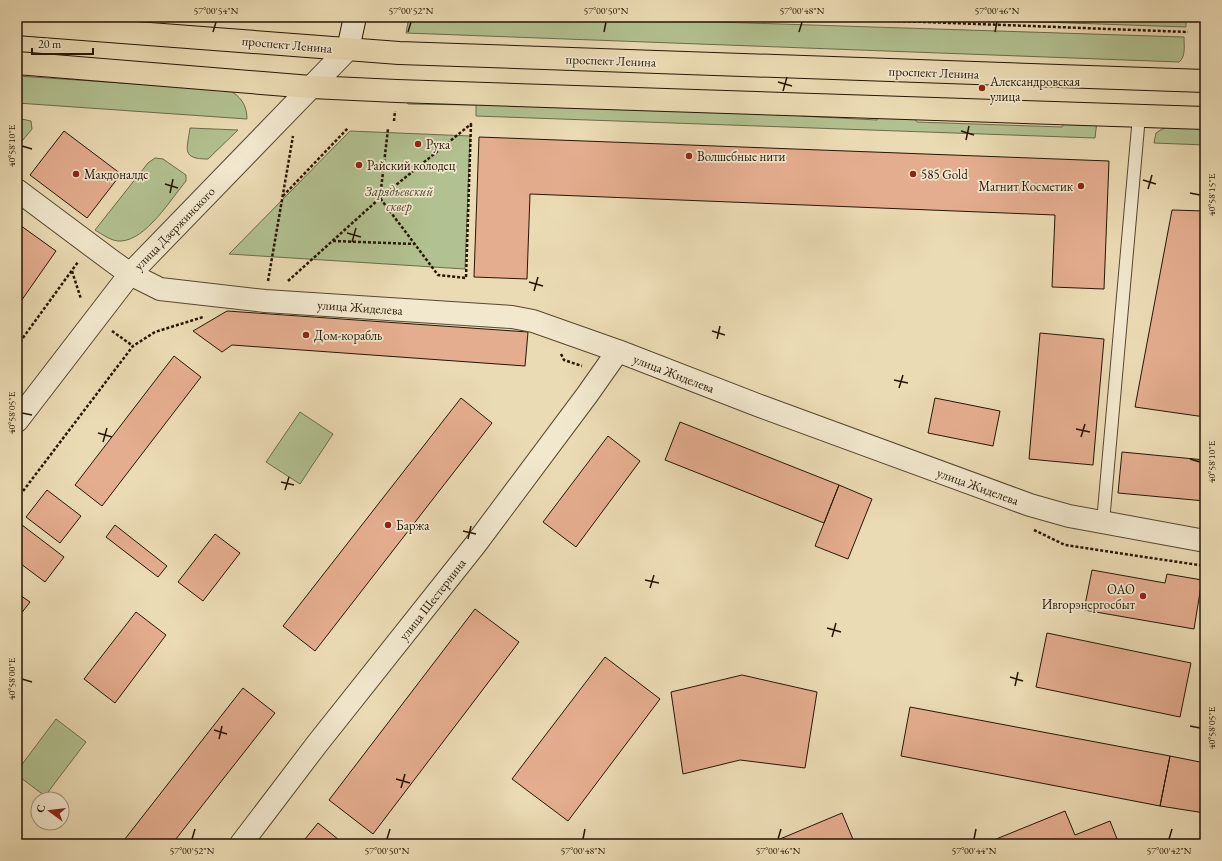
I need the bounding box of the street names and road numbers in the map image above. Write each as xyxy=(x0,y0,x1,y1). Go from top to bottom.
street label: проспект Ленина xyxy=(241,32,334,57)
street label: проспект Ленина xyxy=(565,50,657,71)
street label: проспект Ленина xyxy=(888,62,980,83)
street label: улица Дзержинского xyxy=(130,183,219,274)
street label: улица Жиделева xyxy=(317,296,404,319)
street label: улица Жиделева xyxy=(631,350,718,397)
street label: улица Жиделева xyxy=(935,464,1022,509)
street label: улица Шестернина xyxy=(395,554,470,644)

